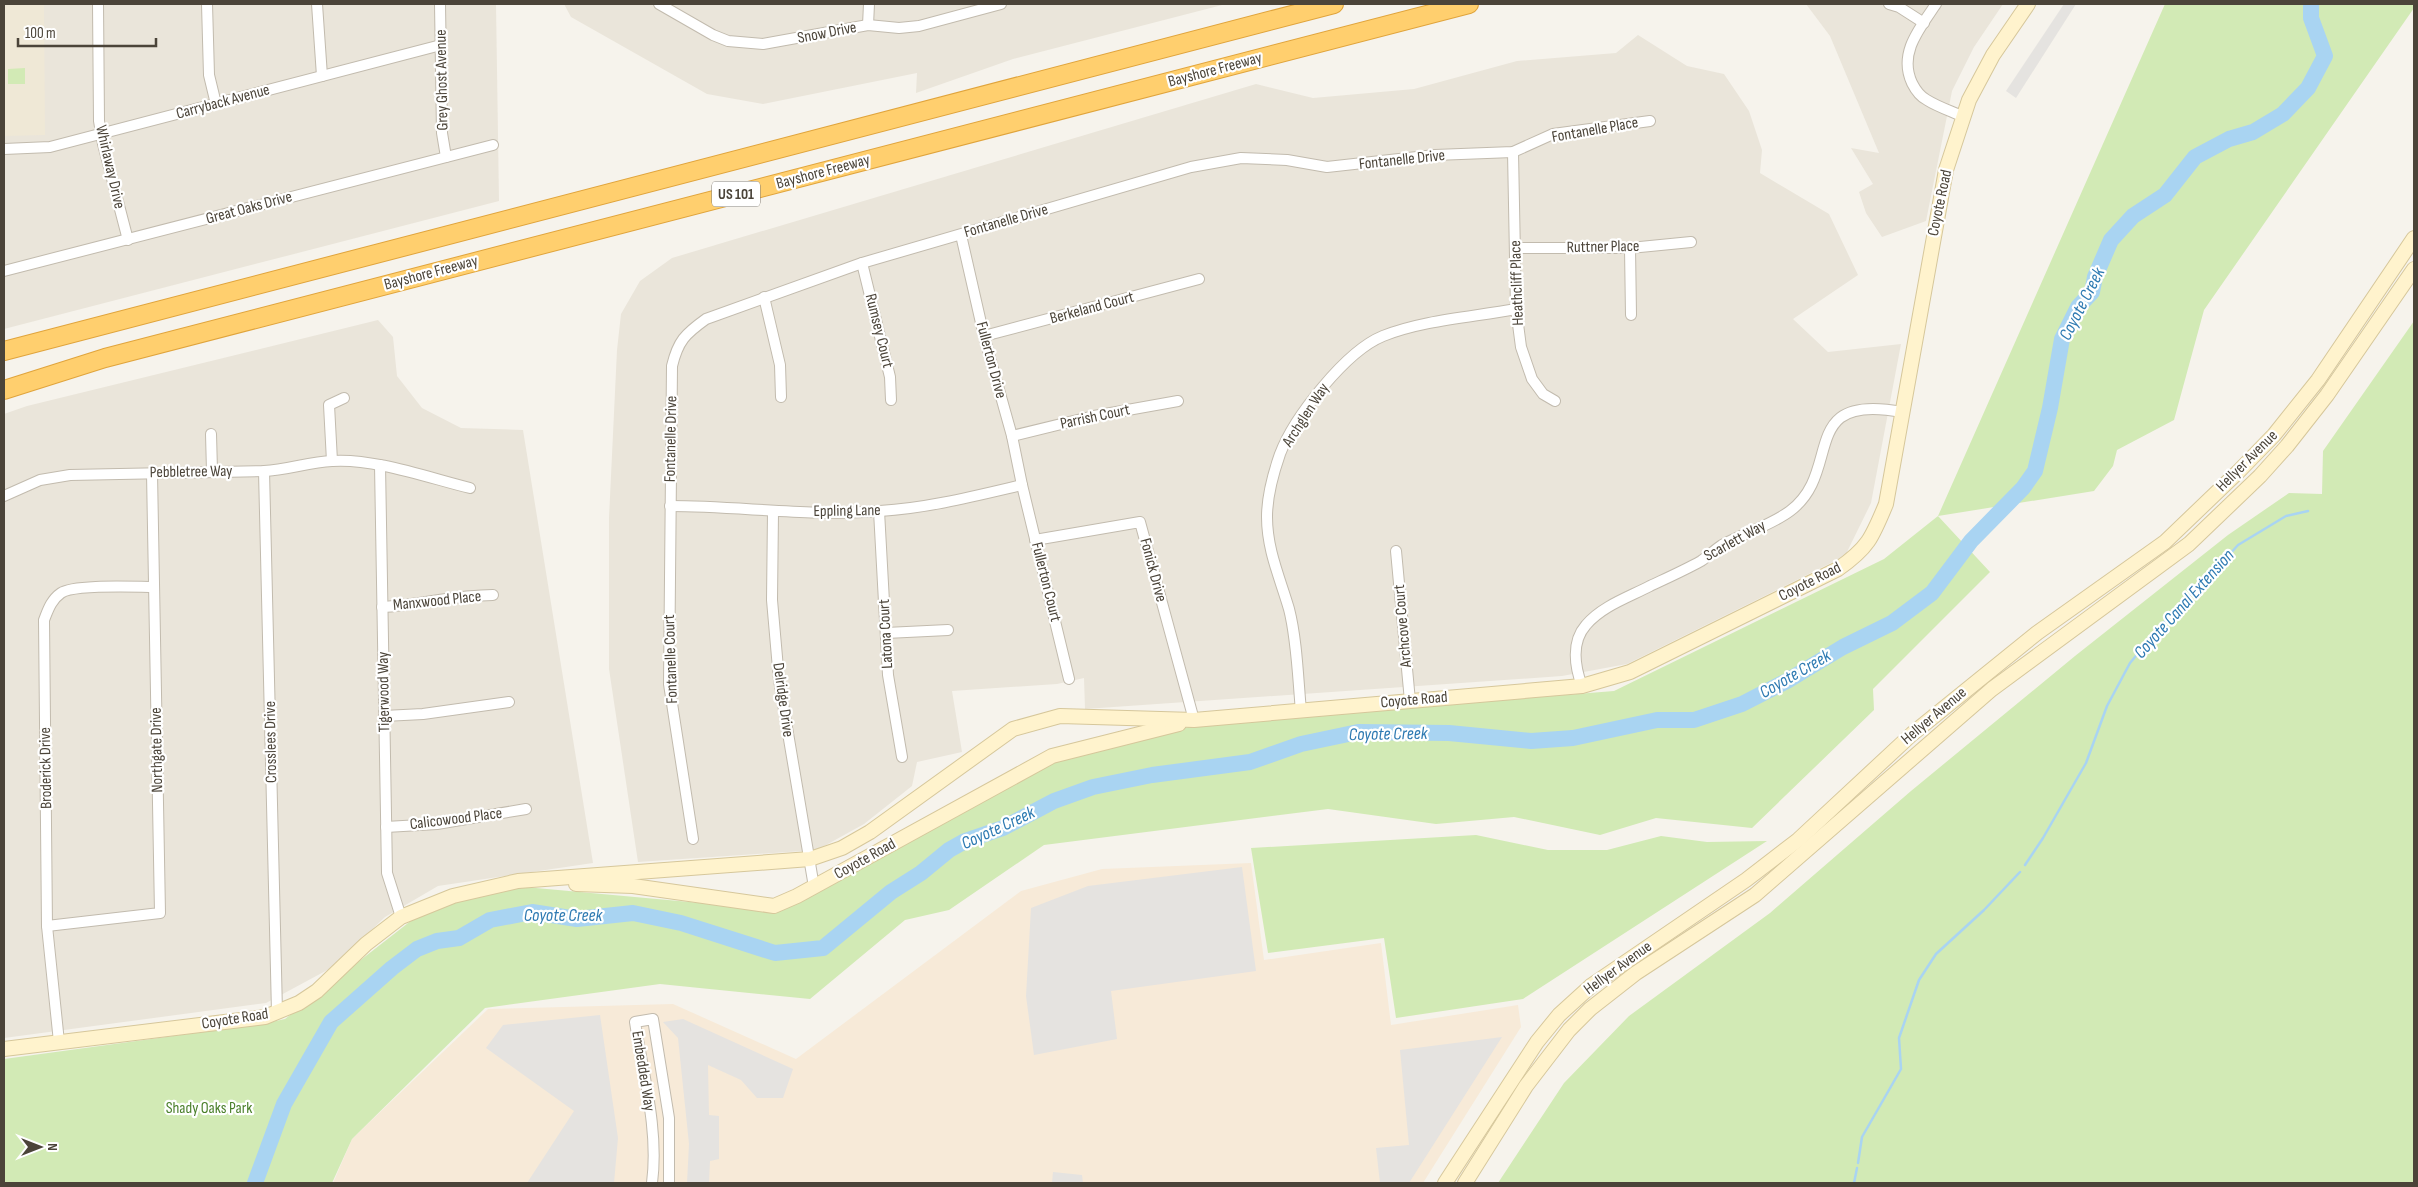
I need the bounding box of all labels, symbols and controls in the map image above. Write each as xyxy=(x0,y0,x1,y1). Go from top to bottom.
scale bar xyxy=(18,15,155,47)
street label: Snow Drive xyxy=(796,18,858,48)
text: 100 m xyxy=(25,24,56,43)
street label: Grey Ghost Avenue xyxy=(432,29,452,131)
street label: Bayshore Freeway xyxy=(1166,48,1264,92)
street label: Carryback Avenue xyxy=(174,80,272,124)
street label: Fontanelle Place xyxy=(1550,113,1640,147)
street label: Whirlaway Drive xyxy=(91,123,129,211)
street label: Fontanelle Drive xyxy=(1358,146,1446,174)
street label: Bayshore Freeway xyxy=(774,150,872,194)
street label: Coyote Road xyxy=(1924,168,1956,238)
road number: US 101 xyxy=(712,182,760,206)
street label: Great Oaks Drive xyxy=(204,187,294,229)
street label: Fontanelle Drive xyxy=(962,200,1050,242)
street label: Ruttner Place xyxy=(1566,237,1640,257)
street label: Heathcliff Place xyxy=(1506,240,1528,326)
street label: Bayshore Freeway xyxy=(382,251,480,295)
water label: Coyote Creek xyxy=(2055,263,2110,344)
street label: Berkeland Court xyxy=(1048,288,1136,328)
street label: Rumsey Court xyxy=(861,292,897,370)
street label: Fullerton Drive xyxy=(972,320,1010,400)
street label: Archglen Way xyxy=(1278,380,1334,451)
street label: Fontanelle Drive xyxy=(661,396,681,482)
street label: Parrish Court xyxy=(1058,400,1132,434)
street label: Hellyer Avenue xyxy=(2212,426,2282,496)
street label: Pebbletree Way xyxy=(150,462,232,482)
street label: Eppling Lane xyxy=(813,501,881,521)
street label: Scarlett Way xyxy=(1701,516,1769,566)
street label: Fonick Drive xyxy=(1135,536,1171,604)
street label: Fullerton Court xyxy=(1027,540,1065,624)
water label: Coyote Canal Extension xyxy=(2130,545,2239,663)
street label: Coyote Road xyxy=(1776,558,1844,606)
street label: Archcove Court xyxy=(1390,584,1416,669)
street label: Manxwood Place xyxy=(392,587,482,615)
street label: Latona Court xyxy=(875,599,897,669)
street label: Fontanelle Court xyxy=(660,614,682,704)
water label: Coyote Creek xyxy=(1756,645,1835,703)
street label: Tigerwood Way xyxy=(374,651,394,733)
street label: Delridge Drive xyxy=(768,662,798,738)
street label: Hellyer Avenue xyxy=(1898,683,1970,749)
street label: Coyote Road xyxy=(1380,688,1448,712)
street label: Crosslees Drive xyxy=(261,701,281,783)
street label: Northgate Drive xyxy=(147,707,167,793)
water label: Coyote Creek xyxy=(1348,723,1429,745)
street label: Broderick Drive xyxy=(36,727,56,809)
water label: Coyote Creek xyxy=(958,801,1039,854)
street label: Calicowood Place xyxy=(409,804,503,834)
street label: Coyote Road xyxy=(831,834,899,884)
water label: Coyote Creek xyxy=(524,905,604,926)
street label: Hellyer Avenue xyxy=(1580,937,1656,999)
street label: Coyote Road xyxy=(200,1004,270,1034)
street label: Embedded Way xyxy=(627,1029,659,1113)
park label: Shady Oaks Park xyxy=(166,1099,252,1118)
north arrow xyxy=(15,1122,65,1172)
text: N xyxy=(44,1143,61,1151)

